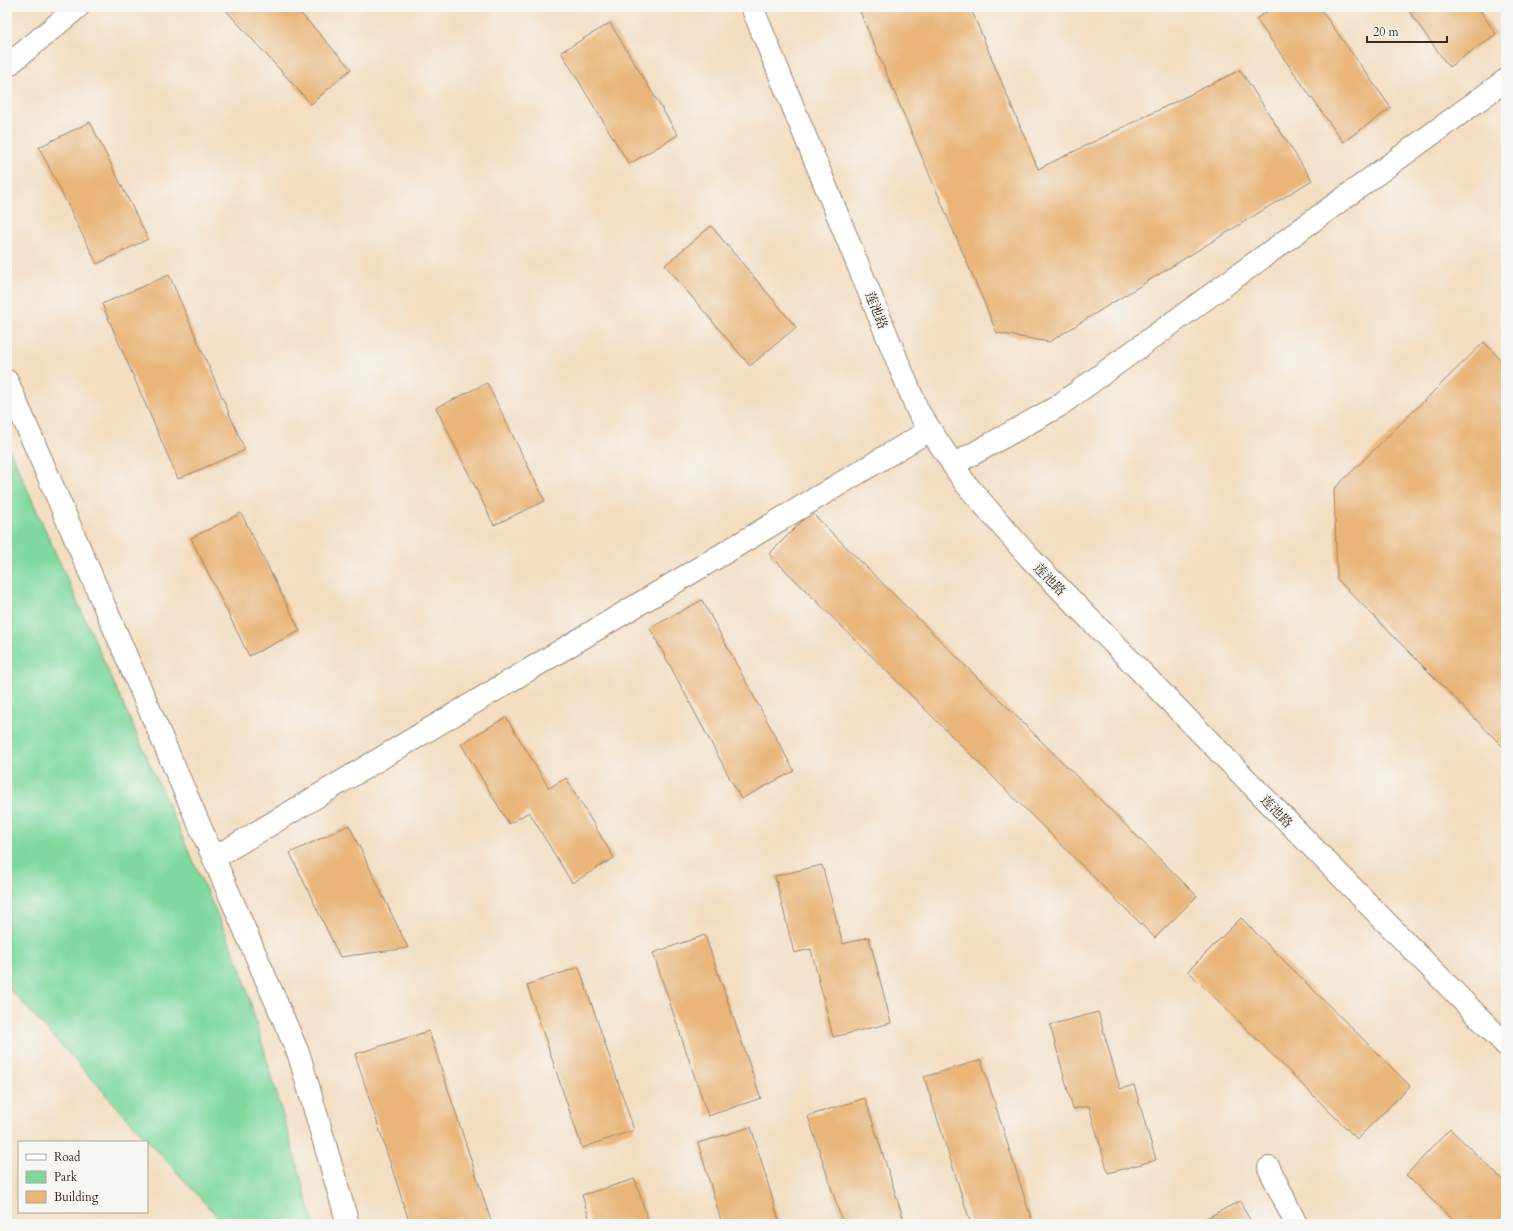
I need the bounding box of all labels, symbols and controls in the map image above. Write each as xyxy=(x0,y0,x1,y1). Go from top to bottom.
scale bar xyxy=(1367,18,1447,44)
text: 20 m xyxy=(1373,24,1400,40)
street label: 莲池路 xyxy=(860,289,892,332)
street label: 莲池路 xyxy=(1029,559,1069,600)
street label: 莲池路 xyxy=(1256,791,1296,832)
legend xyxy=(18,1141,148,1213)
text: Road xyxy=(54,1149,81,1165)
text: Park xyxy=(54,1169,78,1185)
text: Building xyxy=(54,1189,99,1205)

